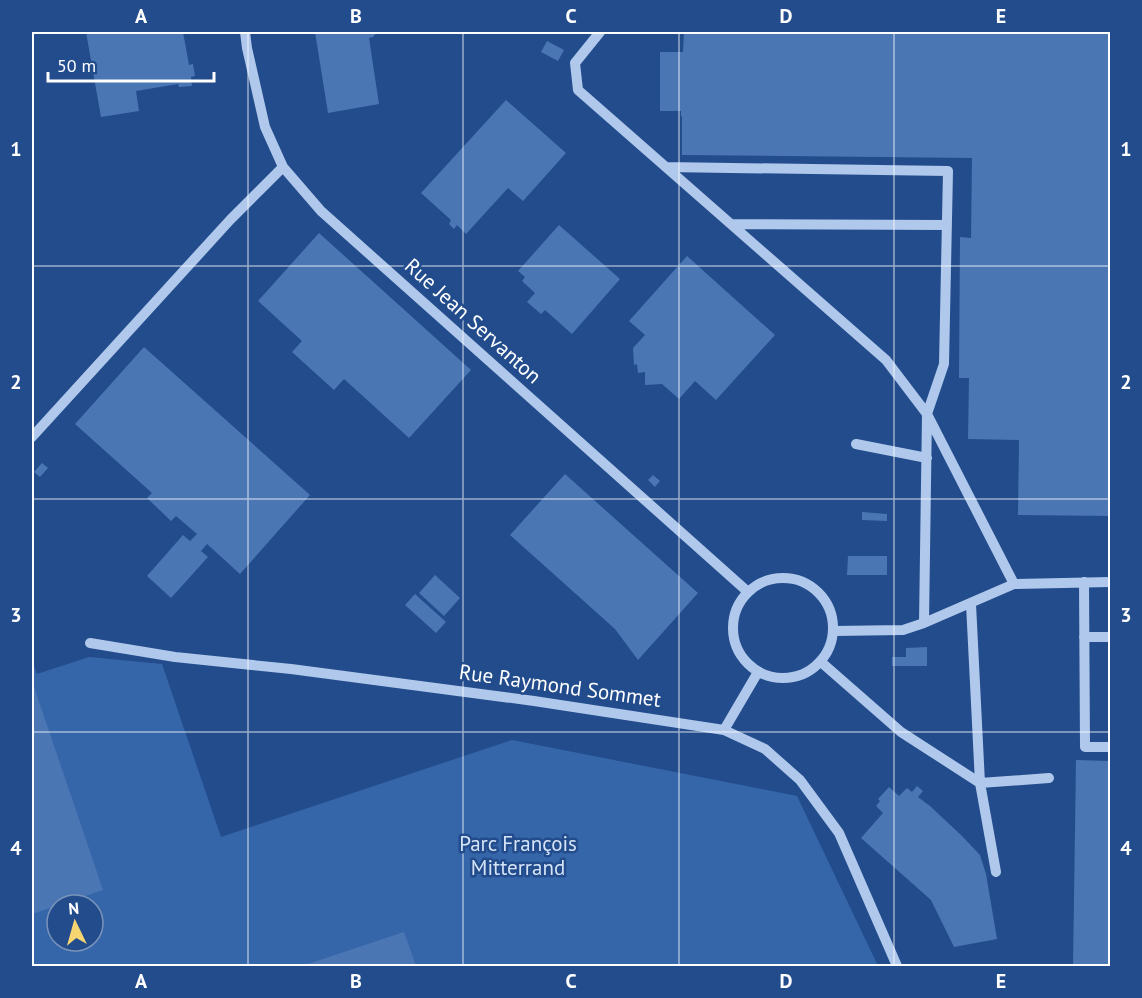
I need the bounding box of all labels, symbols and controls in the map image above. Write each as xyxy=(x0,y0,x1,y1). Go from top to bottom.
text: A xyxy=(135,3,148,29)
text: B xyxy=(350,3,362,29)
text: C xyxy=(565,3,577,29)
text: D xyxy=(780,3,793,29)
text: E xyxy=(996,3,1006,29)
scale bar xyxy=(48,45,214,83)
text: 50 m xyxy=(57,54,96,77)
text: 1 xyxy=(10,136,22,162)
text: 1 xyxy=(1120,136,1132,162)
street label: Rue Jean Servanton xyxy=(399,252,547,389)
text: 2 xyxy=(10,369,22,395)
text: 2 xyxy=(1120,369,1132,395)
text: 3 xyxy=(10,602,22,628)
text: 3 xyxy=(1120,602,1132,628)
street label: Rue Raymond Sommet xyxy=(457,658,663,713)
park label: Parc François Mitterrand xyxy=(459,830,577,881)
text: 4 xyxy=(10,835,22,861)
text: 4 xyxy=(1120,835,1132,861)
north arrow xyxy=(45,893,105,953)
text: N xyxy=(68,898,80,918)
text: A xyxy=(135,968,148,994)
text: B xyxy=(350,968,362,994)
text: C xyxy=(565,968,577,994)
text: D xyxy=(780,968,793,994)
text: E xyxy=(996,968,1006,994)

